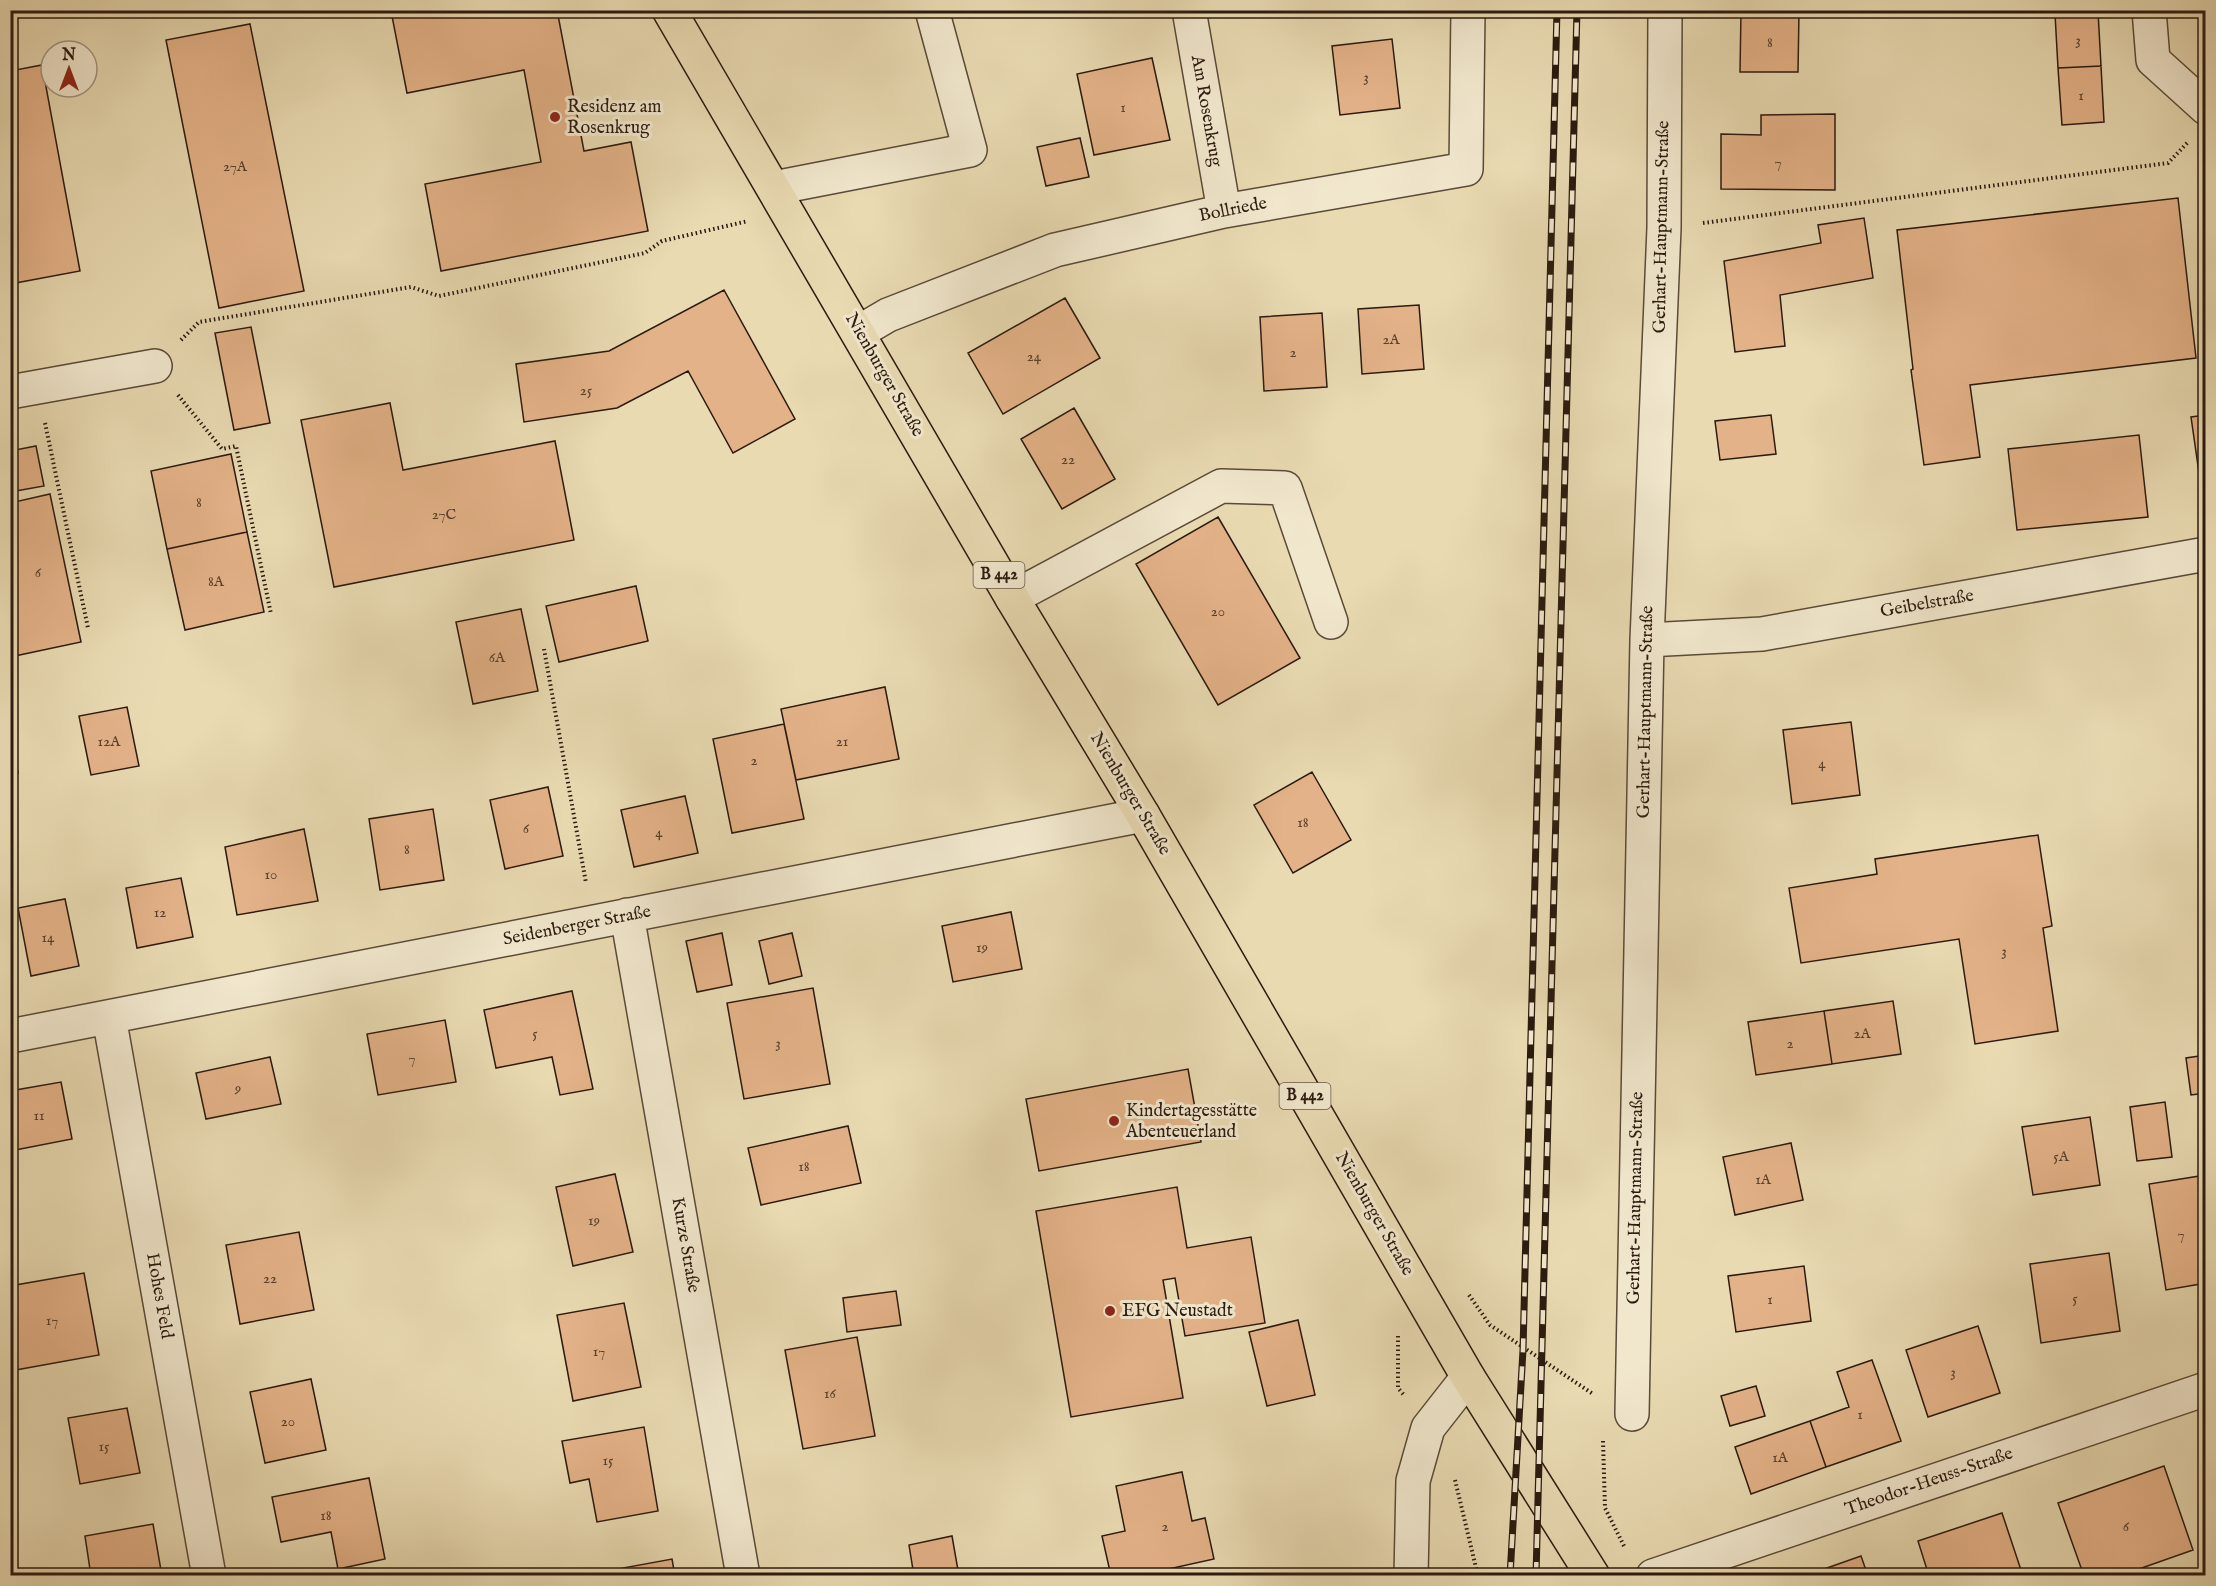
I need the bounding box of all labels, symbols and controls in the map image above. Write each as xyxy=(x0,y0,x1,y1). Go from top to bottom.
house number: 3 xyxy=(2075,31,2081,50)
house number: 8 xyxy=(1767,33,1773,52)
north arrow xyxy=(39,39,99,99)
text: N xyxy=(61,46,76,66)
street label: Am Rosenkrug xyxy=(1185,52,1227,169)
house number: 3 xyxy=(1363,68,1369,87)
house number: 1 xyxy=(2078,86,2084,105)
place label: Residenz am Rosenkrug xyxy=(567,96,661,140)
house number: 1 xyxy=(1120,98,1126,117)
marker: Residenz am Rosenkrug xyxy=(548,110,562,124)
street label: Gerhart-Hauptmann-Straße xyxy=(1649,120,1675,334)
house number: 7 xyxy=(1774,153,1782,172)
house number: 27A xyxy=(223,157,248,176)
street label: Bollriede xyxy=(1197,192,1269,228)
street label: Nienburger Straße xyxy=(839,309,929,441)
house number: 2A xyxy=(1382,330,1400,349)
house number: 2 xyxy=(1289,343,1297,362)
house number: 24 xyxy=(1027,347,1042,366)
house number: 25 xyxy=(580,381,593,400)
house number: 22 xyxy=(1061,450,1075,469)
house number: 8 xyxy=(196,493,202,512)
house number: 27C xyxy=(432,505,457,524)
road number: B 442 xyxy=(974,562,1024,588)
house number: 6 xyxy=(35,563,42,582)
house number: 8A xyxy=(208,572,225,591)
street label: Geibelstraße xyxy=(1878,584,1976,624)
house number: 20 xyxy=(1211,602,1225,621)
street label: Gerhart-Hauptmann-Straße xyxy=(1633,605,1659,819)
house number: 6A xyxy=(489,648,506,667)
street label: Nienburger Straße xyxy=(1084,728,1176,860)
house number: 12A xyxy=(98,732,121,751)
house number: 21 xyxy=(836,732,848,751)
house number: 2 xyxy=(750,751,758,770)
house number: 4 xyxy=(1818,754,1826,773)
house number: 18 xyxy=(1297,813,1309,832)
house number: 6 xyxy=(523,819,530,838)
house number: 4 xyxy=(655,823,663,842)
house number: 8 xyxy=(404,840,410,859)
house number: 10 xyxy=(265,865,277,884)
street label: Seidenberger Straße xyxy=(501,900,653,952)
house number: 12 xyxy=(154,903,166,922)
house number: 14 xyxy=(42,928,55,947)
house number: 19 xyxy=(976,938,988,957)
house number: 3 xyxy=(2001,942,2007,961)
house number: 5 xyxy=(532,1024,538,1043)
house number: 2A xyxy=(1853,1024,1871,1043)
house number: 3 xyxy=(775,1034,781,1053)
house number: 2 xyxy=(1786,1034,1794,1053)
house number: 7 xyxy=(408,1049,416,1068)
house number: 9 xyxy=(234,1079,241,1098)
road number: B 442 xyxy=(1280,1083,1330,1109)
street label: Gerhart-Hauptmann-Straße xyxy=(1623,1091,1649,1305)
place label: Kindertagesstätte Abenteuerland xyxy=(1125,1100,1257,1144)
house number: 11 xyxy=(33,1106,45,1125)
marker: Kindertagesstätte Abenteuerland xyxy=(1107,1114,1121,1128)
house number: 5A xyxy=(2053,1147,2070,1166)
street label: Nienburger Straße xyxy=(1329,1148,1419,1280)
house number: 18 xyxy=(798,1157,810,1176)
house number: 1A xyxy=(1755,1170,1772,1189)
street label: Kurze Straße xyxy=(665,1195,705,1295)
house number: 19 xyxy=(588,1211,600,1230)
house number: 7 xyxy=(2177,1225,2185,1244)
street label: Hohes Feld xyxy=(140,1251,178,1341)
house number: 22 xyxy=(263,1269,277,1288)
house number: 5 xyxy=(2072,1289,2078,1308)
house number: 1 xyxy=(1767,1290,1773,1309)
place label: EFG Neustadt xyxy=(1122,1300,1233,1323)
marker: EFG Neustadt xyxy=(1103,1304,1117,1318)
house number: 17 xyxy=(46,1311,58,1330)
house number: 17 xyxy=(593,1342,605,1361)
house number: 3 xyxy=(1950,1363,1956,1382)
house number: 16 xyxy=(824,1384,837,1403)
house number: 1 xyxy=(1857,1405,1863,1424)
house number: 20 xyxy=(281,1412,295,1431)
house number: 15 xyxy=(98,1437,110,1456)
street label: Theodor-Heuss-Straße xyxy=(1842,1442,2016,1522)
house number: 1A xyxy=(1772,1448,1789,1467)
house number: 15 xyxy=(602,1451,614,1470)
house number: 18 xyxy=(320,1506,332,1525)
house number: 2 xyxy=(1161,1517,1169,1536)
house number: 6 xyxy=(2123,1517,2130,1536)

